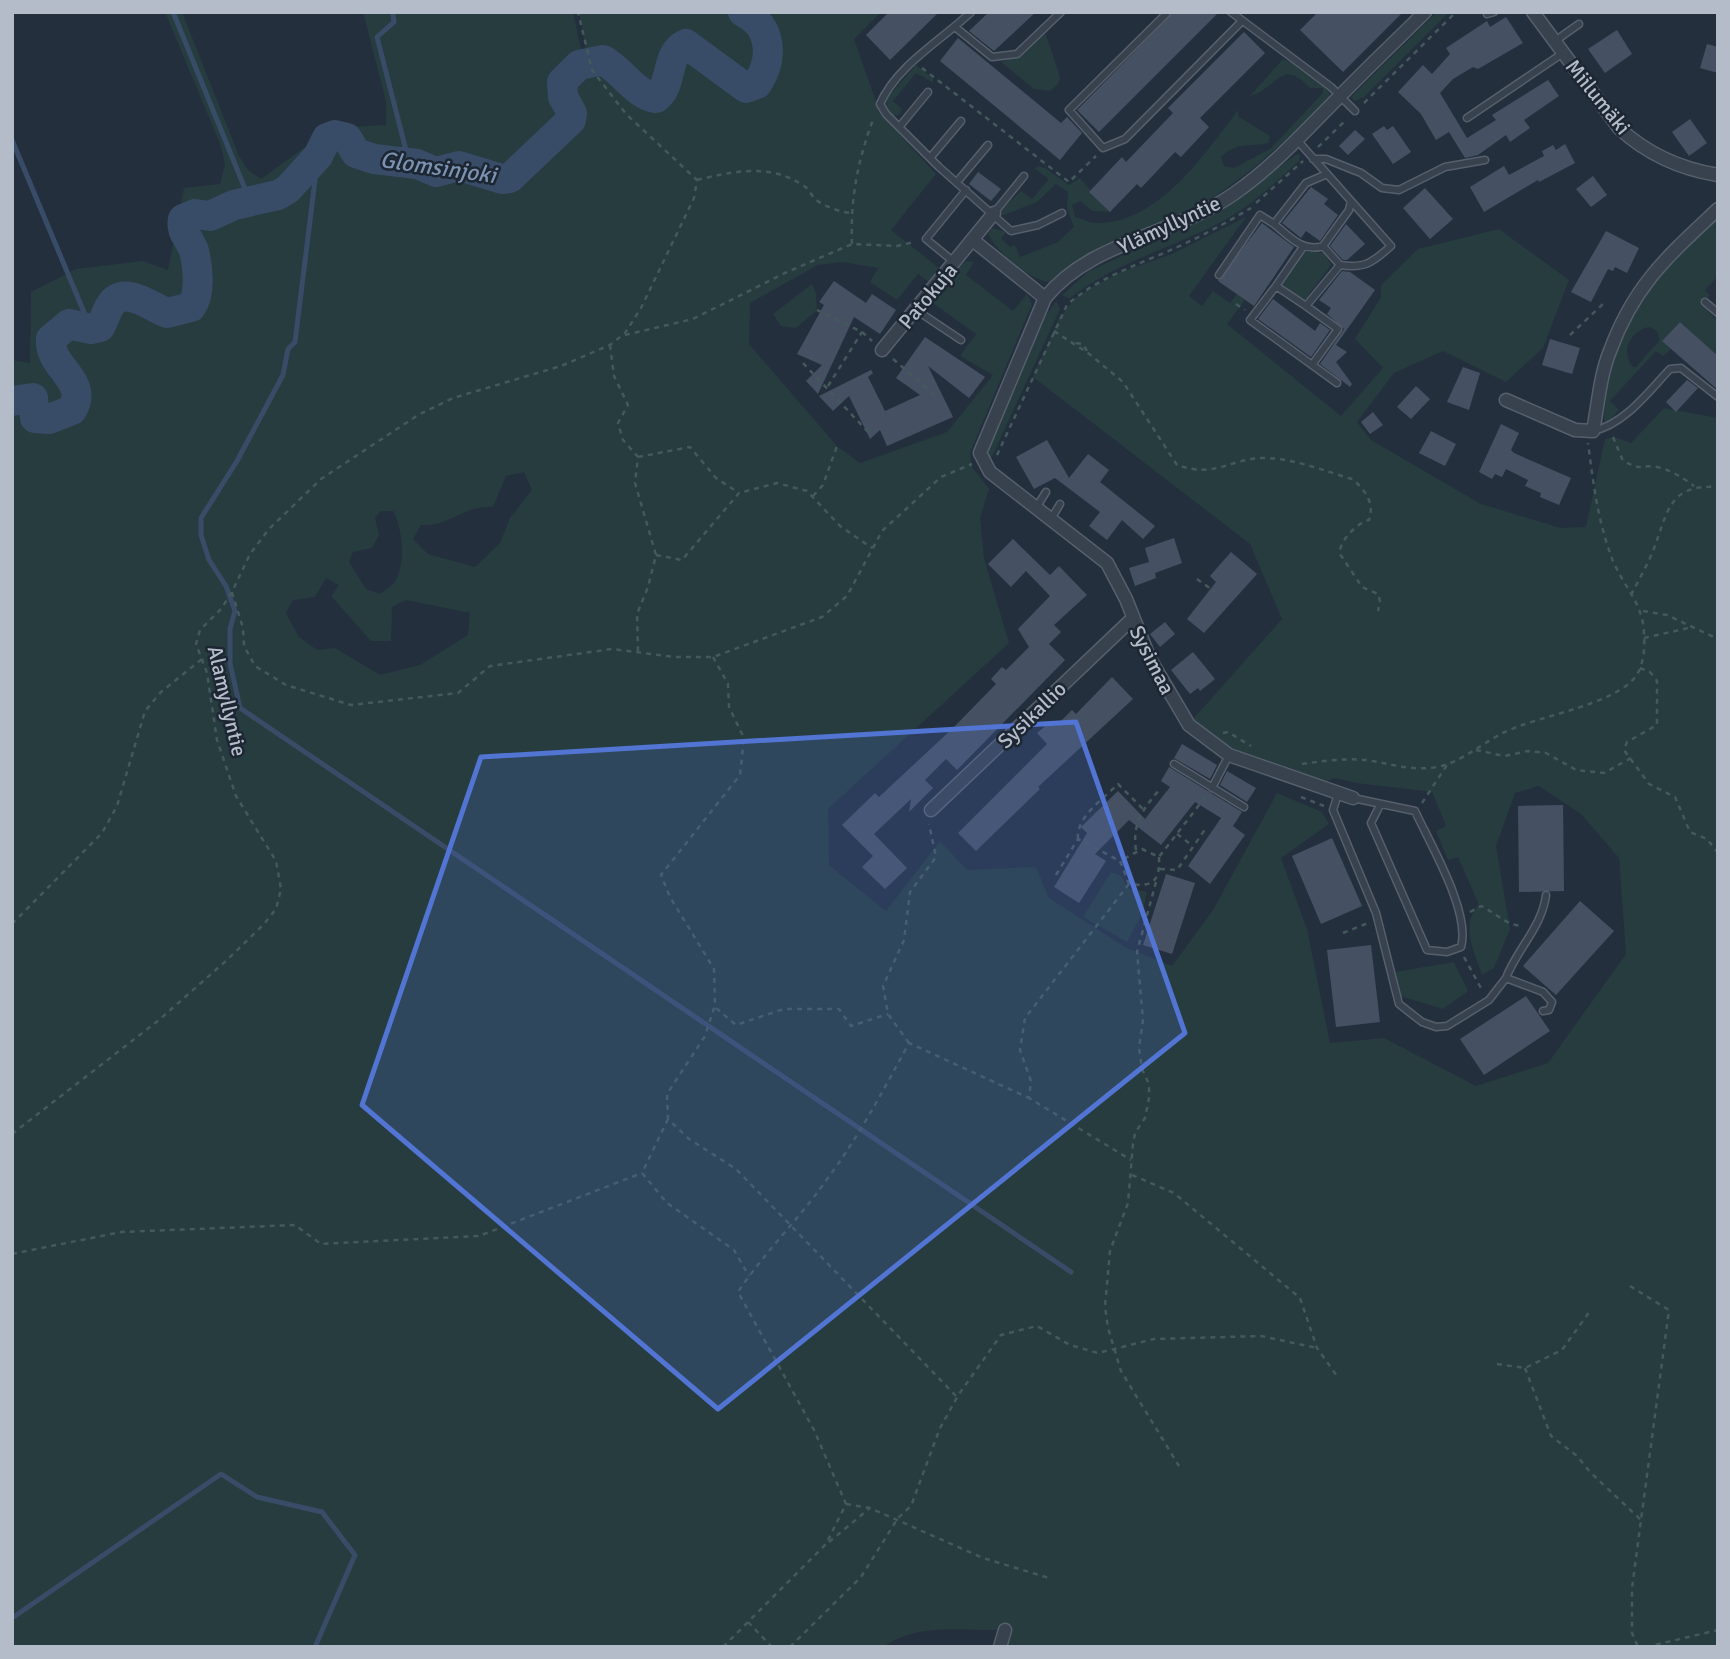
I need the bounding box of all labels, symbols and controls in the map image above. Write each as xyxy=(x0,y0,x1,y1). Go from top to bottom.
street label: Miilumäki xyxy=(1560,54,1636,140)
water label: Glomsinjoki xyxy=(378,145,500,190)
street label: Ylämyllyntie xyxy=(1113,190,1225,260)
street label: Patokuja xyxy=(893,258,963,334)
street label: Sysimaa xyxy=(1124,621,1180,699)
street label: Alamyllyntie xyxy=(202,643,252,759)
street label: Sysikallio xyxy=(992,676,1072,754)

